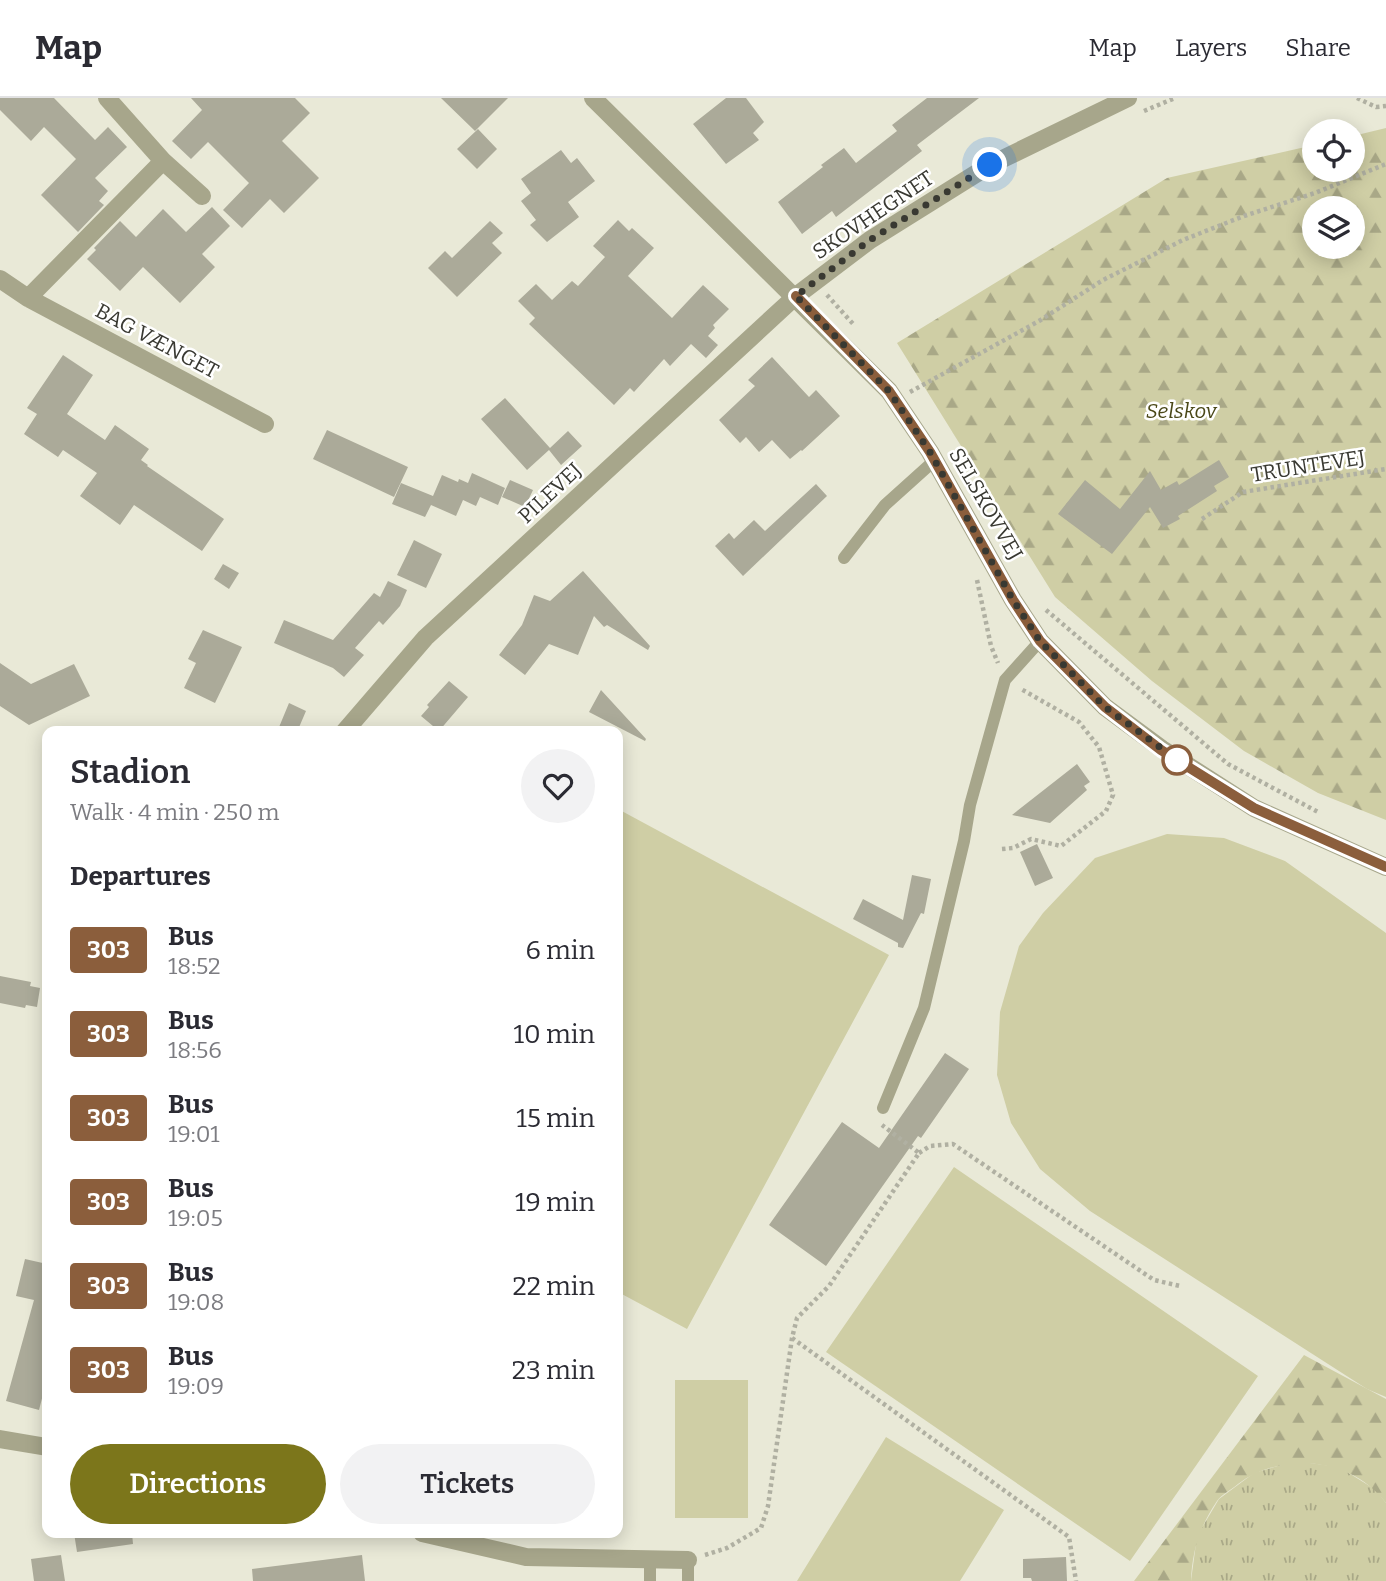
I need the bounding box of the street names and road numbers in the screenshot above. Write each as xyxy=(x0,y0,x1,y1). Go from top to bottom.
street label: SKOVHEGNET xyxy=(807,165,939,265)
street label: BAG VÆNGET xyxy=(91,298,223,384)
street label: SELSKOVVEJ xyxy=(943,443,1029,565)
street label: TRUNTEVEJ xyxy=(1249,444,1367,488)
street label: PILEVEJ xyxy=(513,457,587,529)

